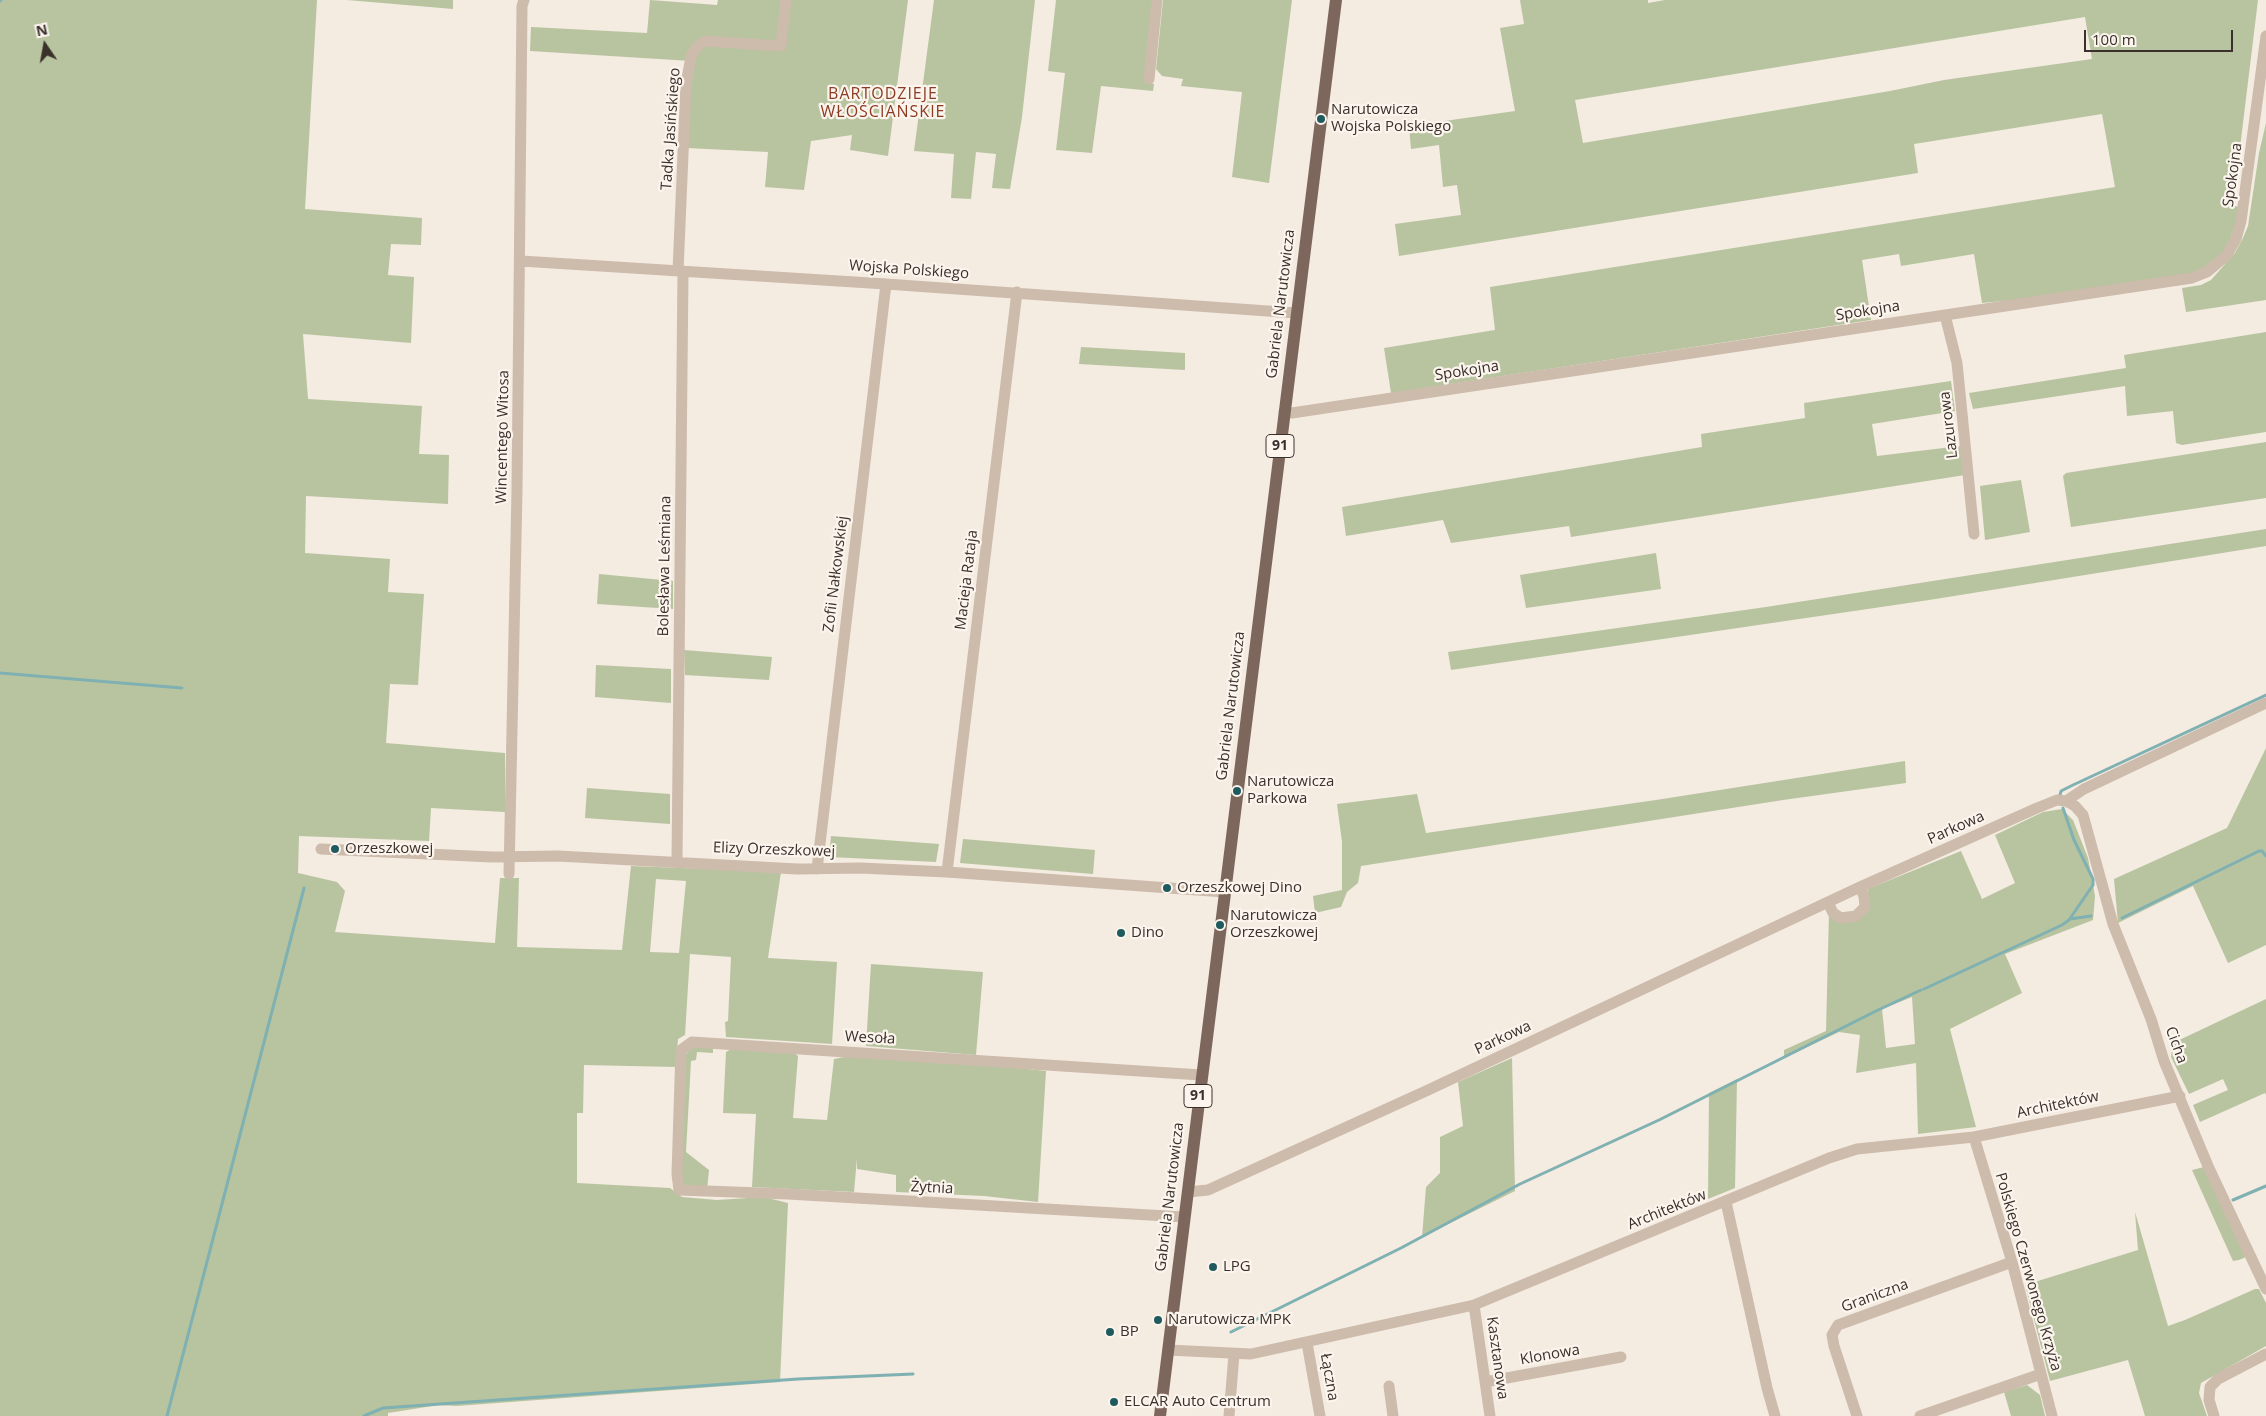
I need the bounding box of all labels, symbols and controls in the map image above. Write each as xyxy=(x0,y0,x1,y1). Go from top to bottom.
text: N xyxy=(34,19,49,40)
north arrow xyxy=(20,20,70,70)
scale bar xyxy=(2086,20,2235,52)
text: 100 m xyxy=(2092,29,2136,49)
street label: Tadka Jasińskiego xyxy=(658,67,684,191)
district label: BARTODZIEJE WŁOŚCIAŃSKIE xyxy=(819,84,947,122)
place label: Narutowicza Wojska Polskiego xyxy=(1331,101,1451,136)
marker: Narutowicza Wojska Polskiego xyxy=(1315,113,1327,125)
street label: Spokojna xyxy=(2220,142,2246,208)
street label: Gabriela Narutowicza xyxy=(1263,228,1299,380)
street label: Wojska Polskiego xyxy=(848,257,970,283)
street label: Spokojna xyxy=(1835,297,1901,325)
street label: Spokojna xyxy=(1434,357,1500,385)
street label: Wincentego Witosa xyxy=(493,370,513,504)
street label: Lazurowa xyxy=(1936,390,1962,460)
road number: 91 xyxy=(1266,434,1294,458)
street label: Bolesława Leśmiana xyxy=(655,495,675,637)
street label: Zofii Nałkowskiej xyxy=(820,515,852,633)
street label: Macieja Rataja xyxy=(952,529,982,631)
street label: Gabriela Narutowicza xyxy=(1213,630,1249,782)
place label: Narutowicza Parkowa xyxy=(1247,773,1334,808)
marker: Narutowicza Parkowa xyxy=(1231,785,1243,797)
street label: Parkowa xyxy=(1925,808,1987,848)
street label: Elizy Orzeszkowej xyxy=(712,839,836,861)
place label: Orzeszkowej xyxy=(345,840,433,858)
marker: Orzeszkowej xyxy=(329,843,341,855)
place label: Orzeszkowej Dino xyxy=(1177,879,1302,897)
marker: Orzeszkowej Dino xyxy=(1161,882,1173,894)
place label: Narutowicza Orzeszkowej xyxy=(1230,907,1318,942)
marker: Narutowicza Orzeszkowej xyxy=(1214,919,1226,931)
place label: Dino xyxy=(1131,924,1164,942)
marker: Dino xyxy=(1115,927,1127,939)
street label: Parkowa xyxy=(1472,1017,1534,1059)
street label: Cicha xyxy=(2161,1024,2191,1066)
street label: Wesoła xyxy=(844,1028,896,1048)
road number: 91 xyxy=(1184,1084,1212,1108)
street label: Architektów xyxy=(2015,1088,2101,1122)
street label: Gabriela Narutowicza xyxy=(1152,1121,1188,1273)
street label: Polskiego Czerwonego Krzyża xyxy=(1991,1171,2065,1373)
street label: Żytnia xyxy=(910,1178,954,1198)
street label: Architektów xyxy=(1625,1186,1709,1234)
place label: LPG xyxy=(1223,1258,1251,1276)
marker: LPG xyxy=(1207,1261,1219,1273)
street label: Graniczna xyxy=(1839,1276,1911,1316)
place label: Narutowicza MPK xyxy=(1168,1311,1291,1329)
marker: Narutowicza MPK xyxy=(1152,1314,1164,1326)
street label: Kasztanowa xyxy=(1482,1315,1512,1401)
place label: BP xyxy=(1120,1323,1139,1341)
marker: BP xyxy=(1104,1326,1116,1338)
street label: Klonowa xyxy=(1519,1341,1581,1369)
street label: Łączna xyxy=(1316,1352,1342,1402)
place label: ELCAR Auto Centrum xyxy=(1124,1393,1271,1411)
marker: ELCAR Auto Centrum xyxy=(1108,1396,1120,1408)

